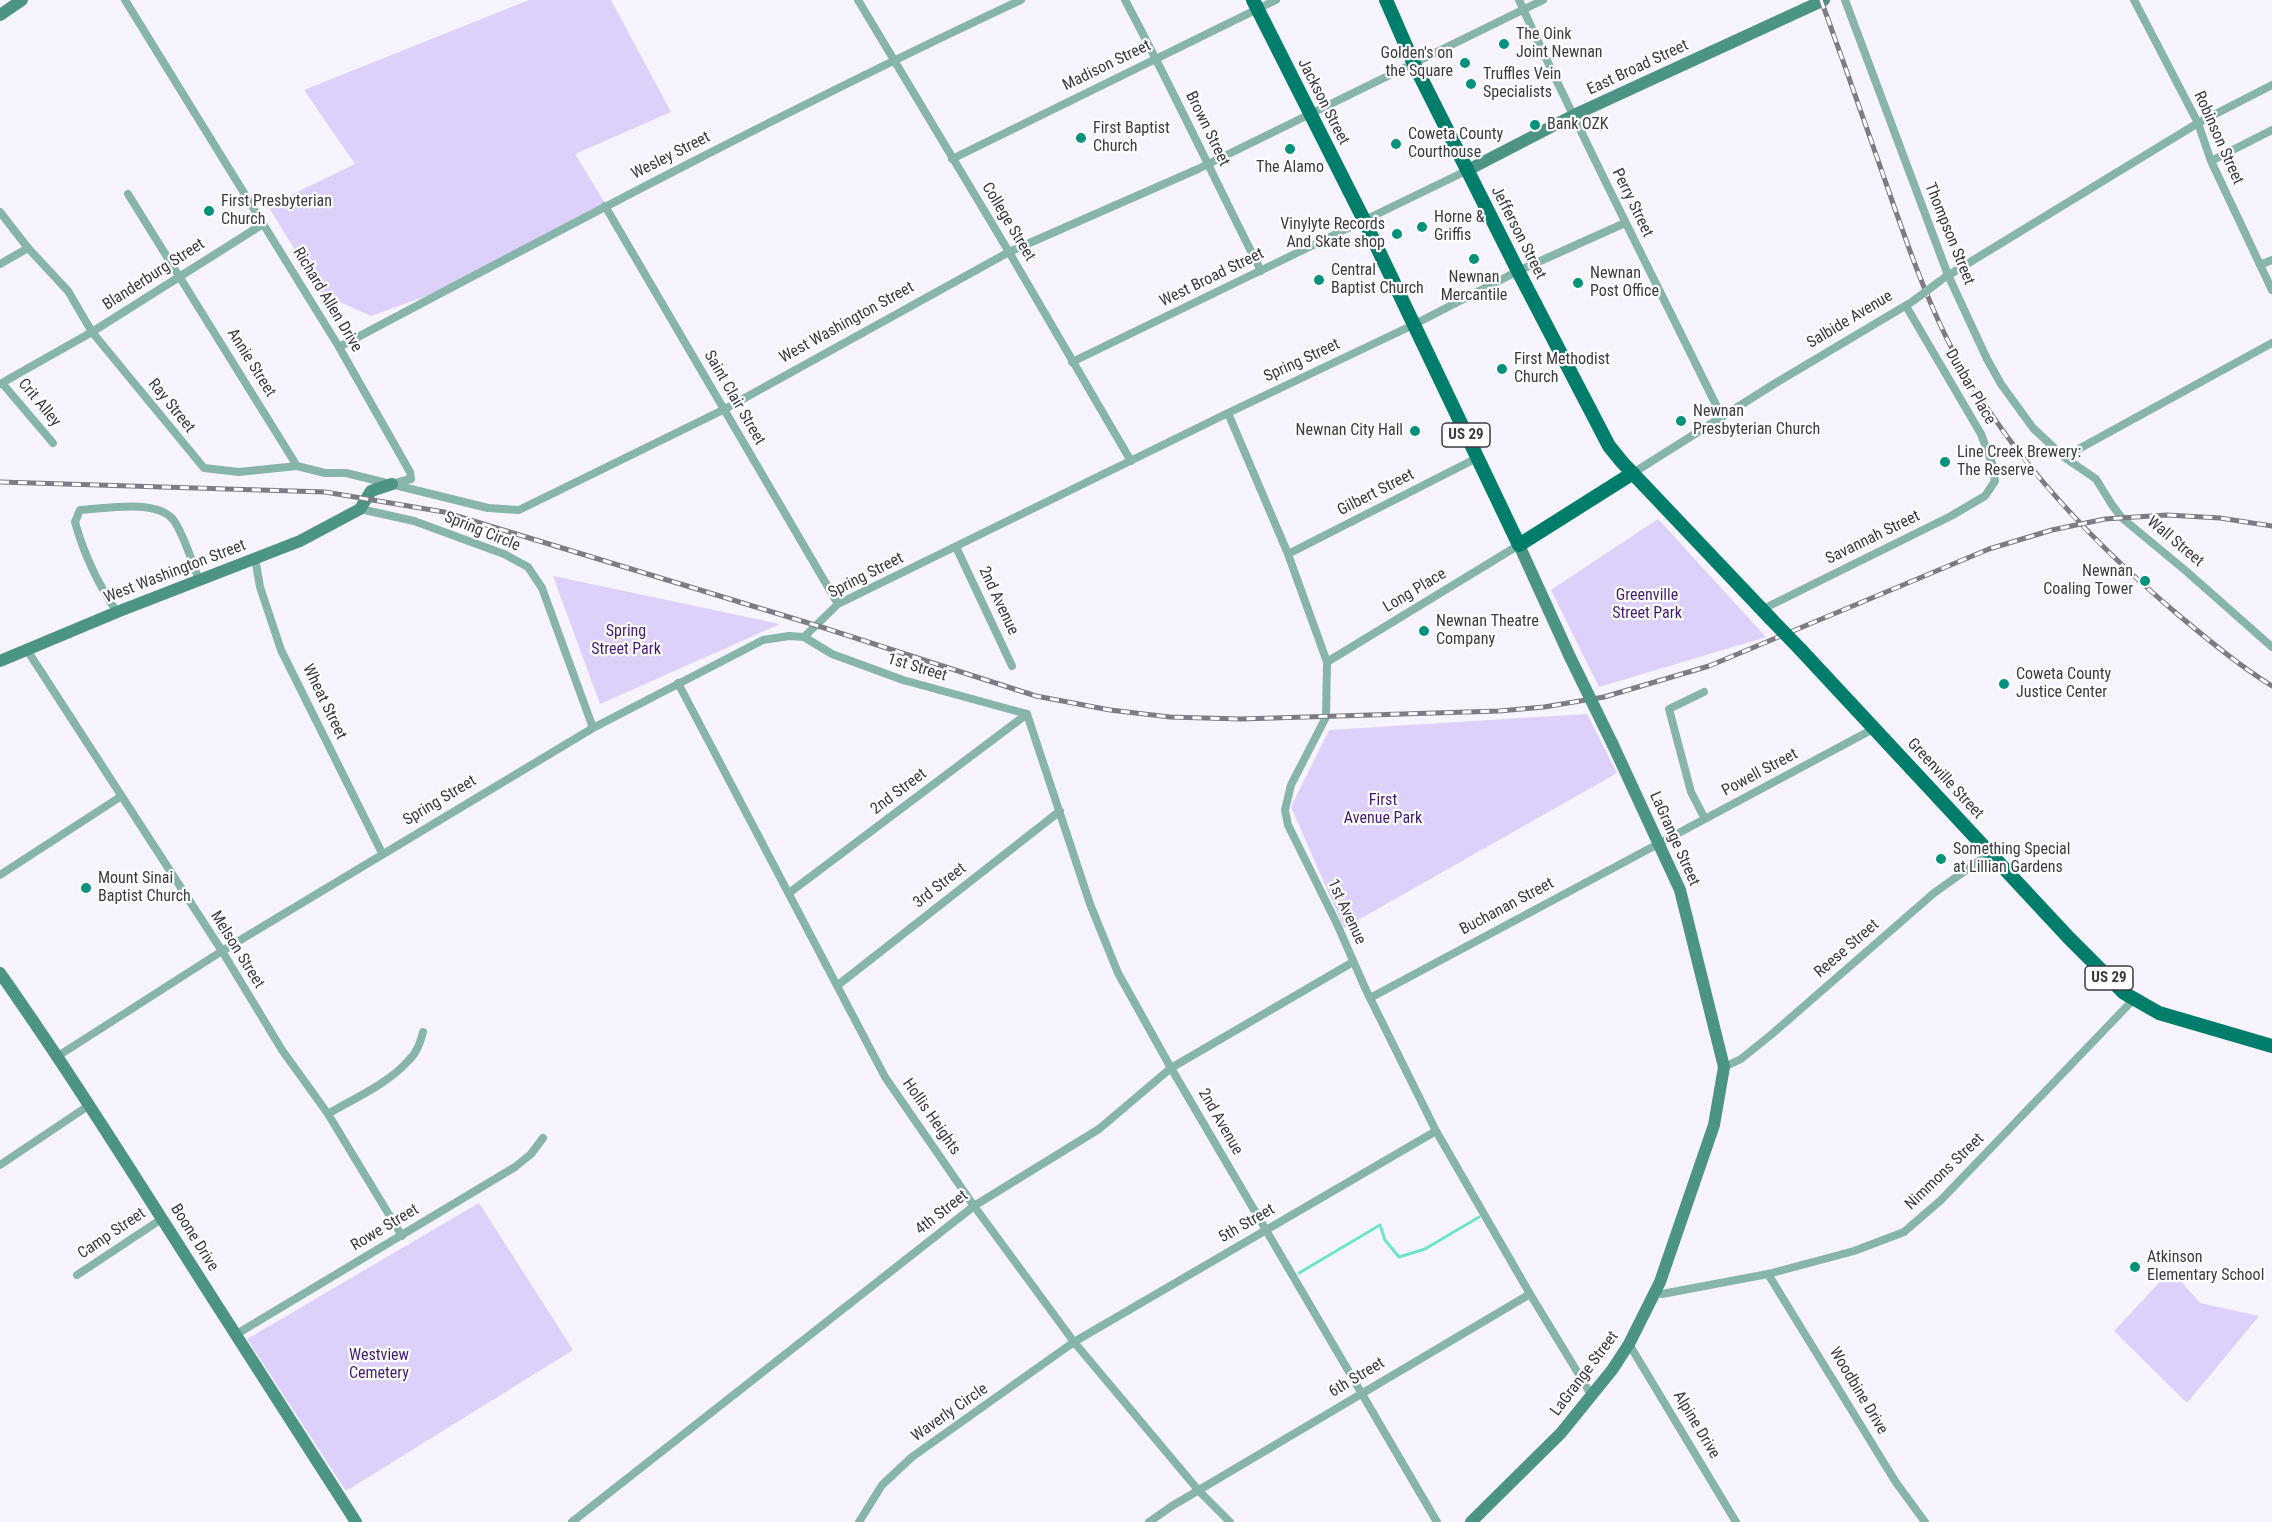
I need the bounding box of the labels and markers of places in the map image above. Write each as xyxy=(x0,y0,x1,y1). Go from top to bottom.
place label: The Oink Joint Newnan xyxy=(1516,25,1603,63)
marker: The Oink Joint Newnan xyxy=(1497,37,1511,51)
place label: Golden's on the Square xyxy=(1381,44,1453,82)
marker: Golden's on the Square xyxy=(1458,56,1472,70)
place label: Truffles Vein Specialists xyxy=(1483,65,1561,103)
marker: Truffles Vein Specialists xyxy=(1464,77,1478,91)
place label: Bank OZK xyxy=(1547,115,1609,135)
marker: Bank OZK xyxy=(1528,118,1542,132)
place label: First Baptist Church xyxy=(1093,119,1170,157)
place label: Coweta County Courthouse xyxy=(1408,125,1503,163)
marker: First Baptist Church xyxy=(1074,131,1088,145)
marker: Coweta County Courthouse xyxy=(1389,137,1403,151)
marker: The Alamo xyxy=(1283,142,1297,156)
place label: The Alamo xyxy=(1256,158,1324,178)
place label: First Presbyterian Church xyxy=(221,192,332,230)
marker: First Presbyterian Church xyxy=(202,204,216,218)
place label: Horne & Griffis xyxy=(1434,208,1484,246)
place label: Vinylyte Records And Skate shop xyxy=(1280,215,1385,253)
marker: Horne & Griffis xyxy=(1415,220,1429,234)
marker: Vinylyte Records And Skate shop xyxy=(1390,227,1404,241)
marker: Newnan Mercantile xyxy=(1467,252,1481,266)
place label: Central Baptist Church xyxy=(1331,261,1424,299)
place label: Newnan Post Office xyxy=(1590,264,1659,302)
place label: Newnan Mercantile xyxy=(1441,268,1507,306)
marker: Central Baptist Church xyxy=(1312,273,1326,287)
marker: Newnan Post Office xyxy=(1571,276,1585,290)
place label: First Methodist Church xyxy=(1514,350,1610,388)
marker: First Methodist Church xyxy=(1495,362,1509,376)
place label: Newnan Presbyterian Church xyxy=(1693,402,1820,440)
marker: Newnan Presbyterian Church xyxy=(1674,414,1688,428)
place label: Newnan City Hall xyxy=(1296,421,1403,441)
marker: Newnan City Hall xyxy=(1408,424,1422,438)
place label: Line Creek Brewery: The Reserve xyxy=(1957,443,2081,481)
marker: Line Creek Brewery: The Reserve xyxy=(1938,455,1952,469)
place label: Newnan Coaling Tower xyxy=(2043,562,2133,600)
marker: Newnan Coaling Tower xyxy=(2138,574,2152,588)
place label: Newnan Theatre Company xyxy=(1436,612,1539,650)
marker: Newnan Theatre Company xyxy=(1417,624,1431,638)
place label: Coweta County Justice Center xyxy=(2016,665,2111,703)
marker: Coweta County Justice Center xyxy=(1997,677,2011,691)
place label: Something Special at Lillian Gardens xyxy=(1953,840,2070,878)
marker: Something Special at Lillian Gardens xyxy=(1934,852,1948,866)
place label: Mount Sinai Baptist Church xyxy=(98,869,191,907)
marker: Mount Sinai Baptist Church xyxy=(79,881,93,895)
place label: Atkinson Elementary School xyxy=(2147,1248,2264,1286)
marker: Atkinson Elementary School xyxy=(2128,1260,2142,1274)

